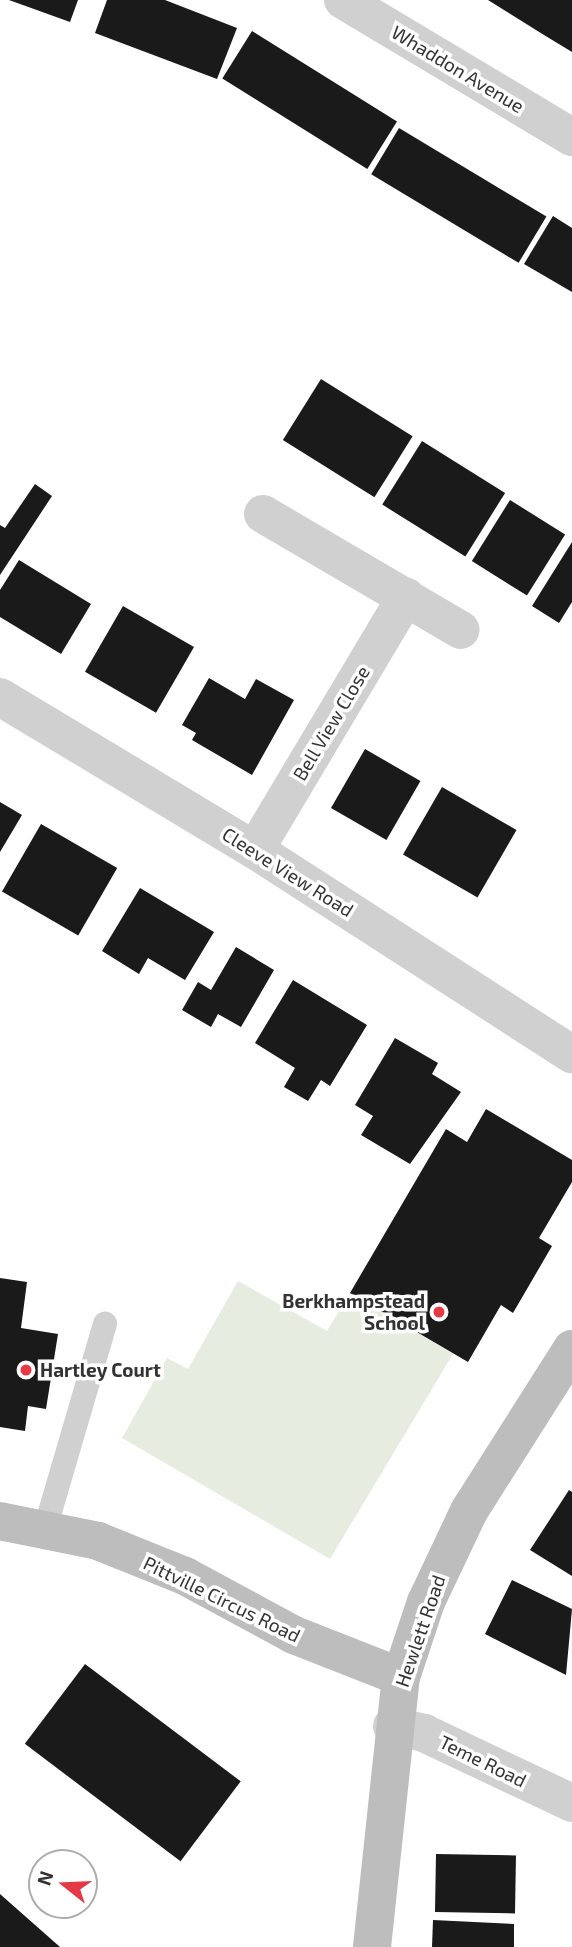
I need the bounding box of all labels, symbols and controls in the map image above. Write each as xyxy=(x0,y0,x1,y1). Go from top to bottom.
street label: Whaddon Avenue xyxy=(387,20,529,118)
street label: Bell View Close xyxy=(287,661,375,785)
street label: Cleeve View Road xyxy=(218,822,358,922)
place label: Berkhampstead School xyxy=(282,1290,425,1334)
marker: Berkhampstead School xyxy=(431,1304,447,1320)
place label: Hartley Court xyxy=(40,1359,161,1381)
marker: Hartley Court xyxy=(18,1362,34,1378)
street label: Pittville Circus Road xyxy=(140,1551,304,1647)
street label: Hewlett Road xyxy=(390,1572,450,1690)
street label: Teme Road xyxy=(436,1730,530,1792)
north arrow xyxy=(28,1849,98,1919)
text: N xyxy=(31,1868,58,1888)

